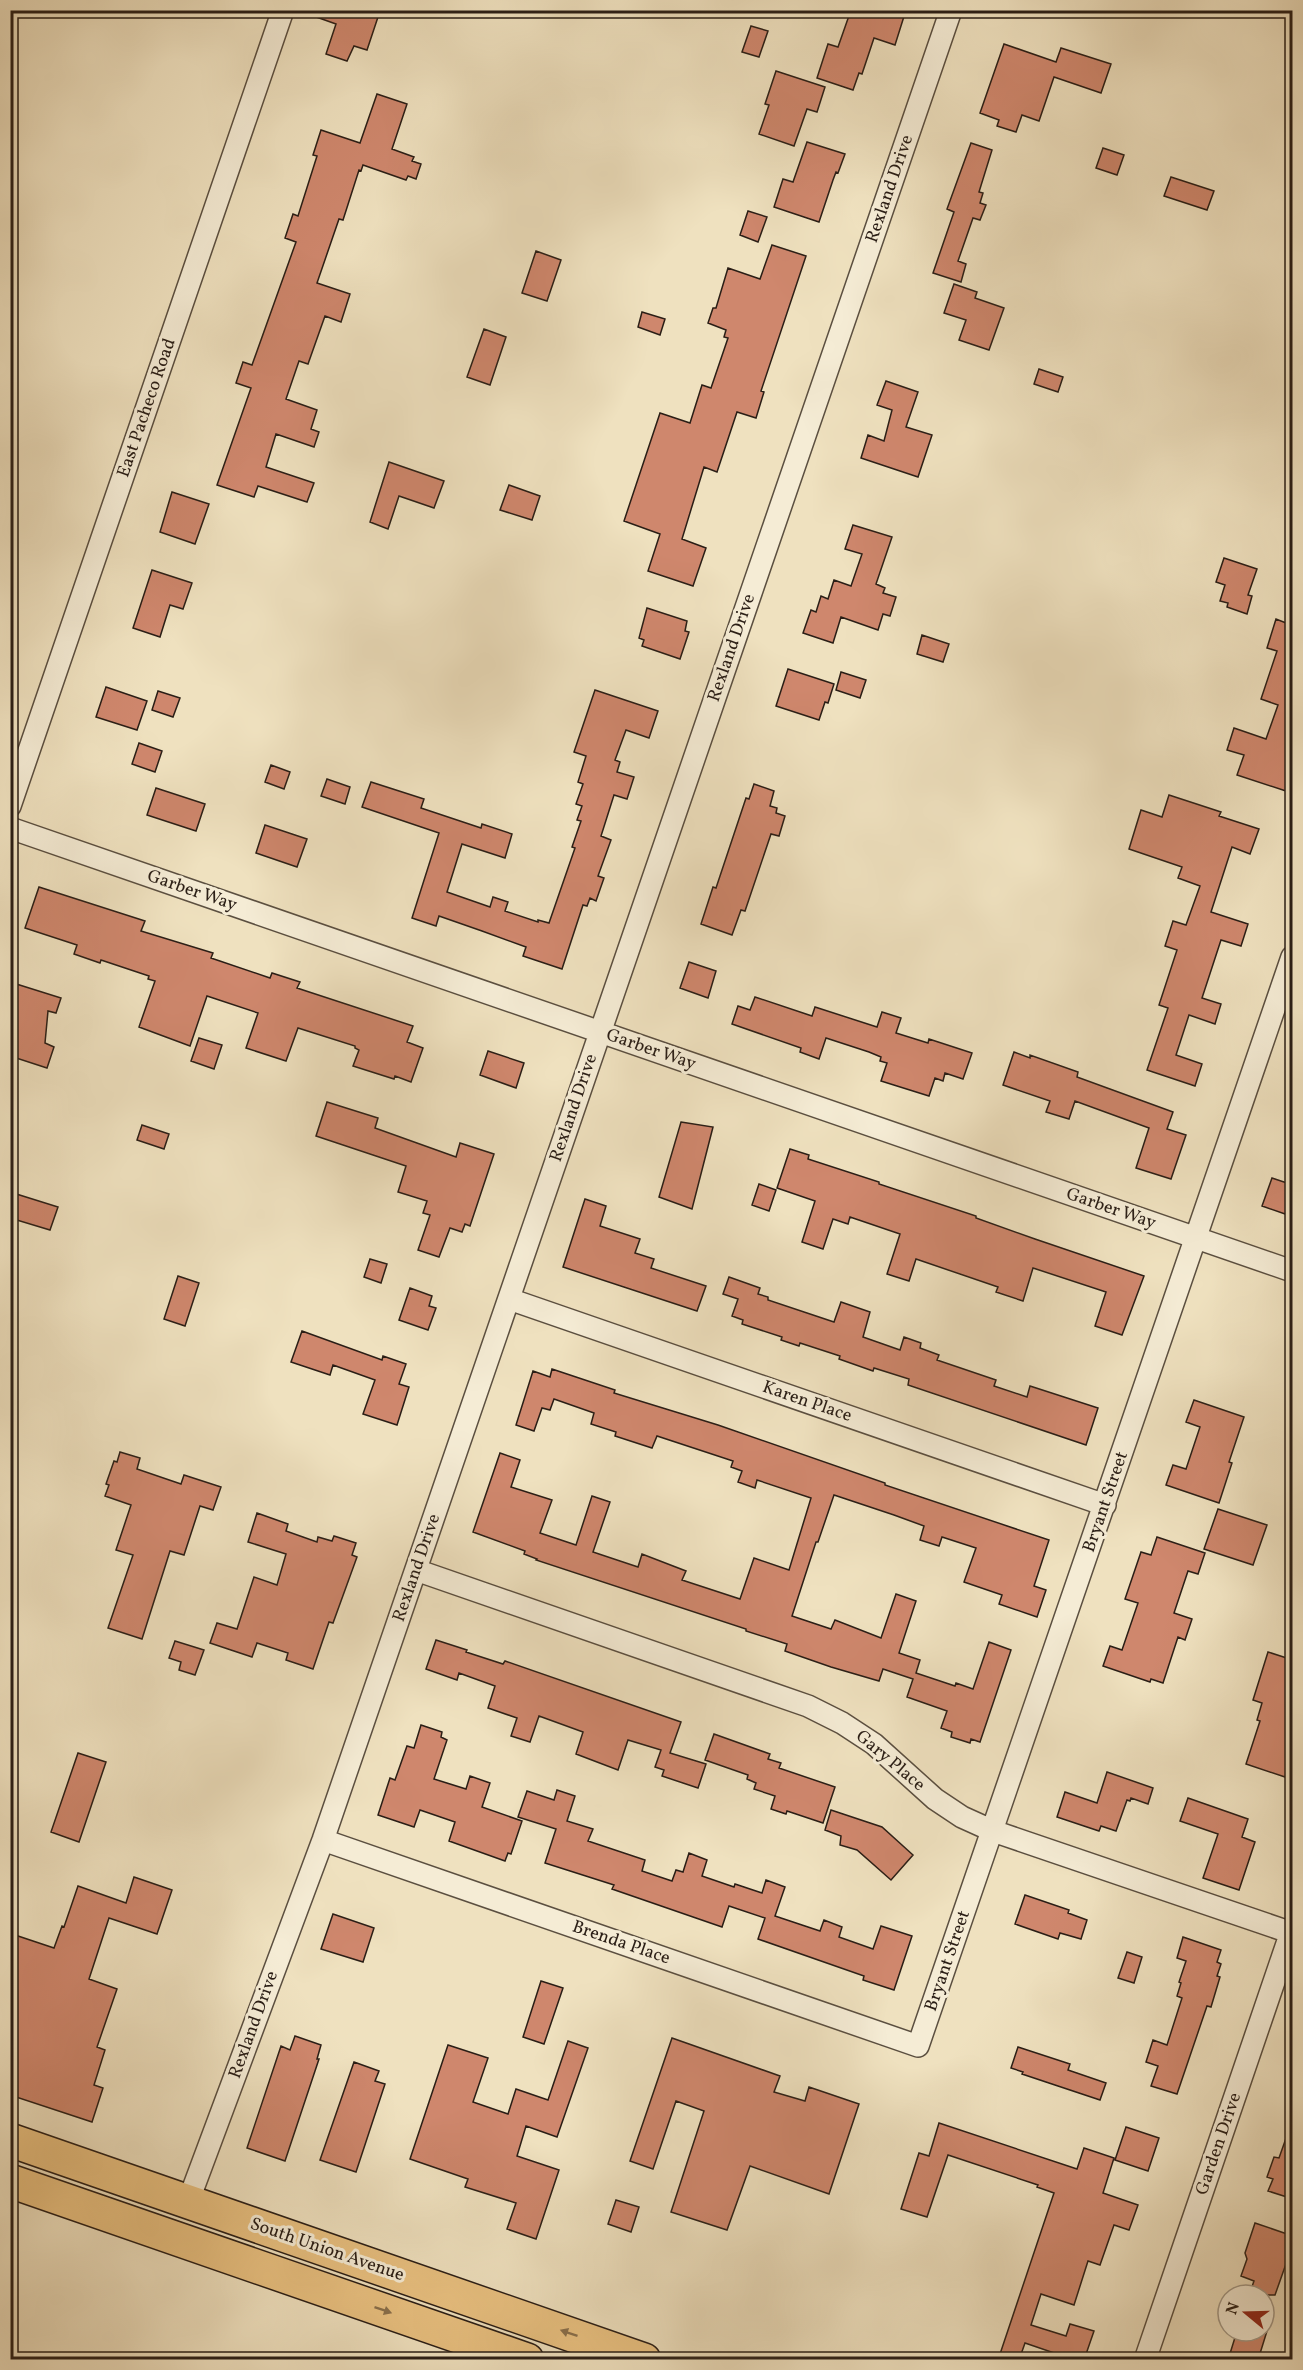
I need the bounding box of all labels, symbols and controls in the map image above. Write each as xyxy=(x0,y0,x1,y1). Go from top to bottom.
street label: Rexland Drive xyxy=(860,132,920,246)
street label: East Pacheco Road xyxy=(111,335,183,481)
street label: Rexland Drive xyxy=(702,591,762,705)
street label: Garber Way xyxy=(144,864,241,918)
street label: Garber Way xyxy=(603,1023,700,1077)
street label: Rexland Drive xyxy=(544,1051,604,1165)
street label: Garber Way xyxy=(1063,1182,1160,1236)
street label: Karen Place xyxy=(759,1375,855,1429)
street label: Bryant Street xyxy=(1077,1448,1135,1556)
street label: Rexland Drive xyxy=(387,1511,447,1625)
street label: Gary Place xyxy=(850,1724,930,1798)
street label: Bryant Street xyxy=(919,1907,977,2015)
street label: Brenda Place xyxy=(569,1915,673,1971)
street label: Rexland Drive xyxy=(223,1968,285,2082)
street label: Garden Drive xyxy=(1190,2090,1248,2198)
street label: South Union Avenue xyxy=(247,2212,407,2288)
north arrow xyxy=(1216,2283,1276,2343)
text: N xyxy=(1221,2299,1246,2318)
one-way arrow xyxy=(375,2305,393,2315)
one-way arrow xyxy=(560,2328,578,2338)

